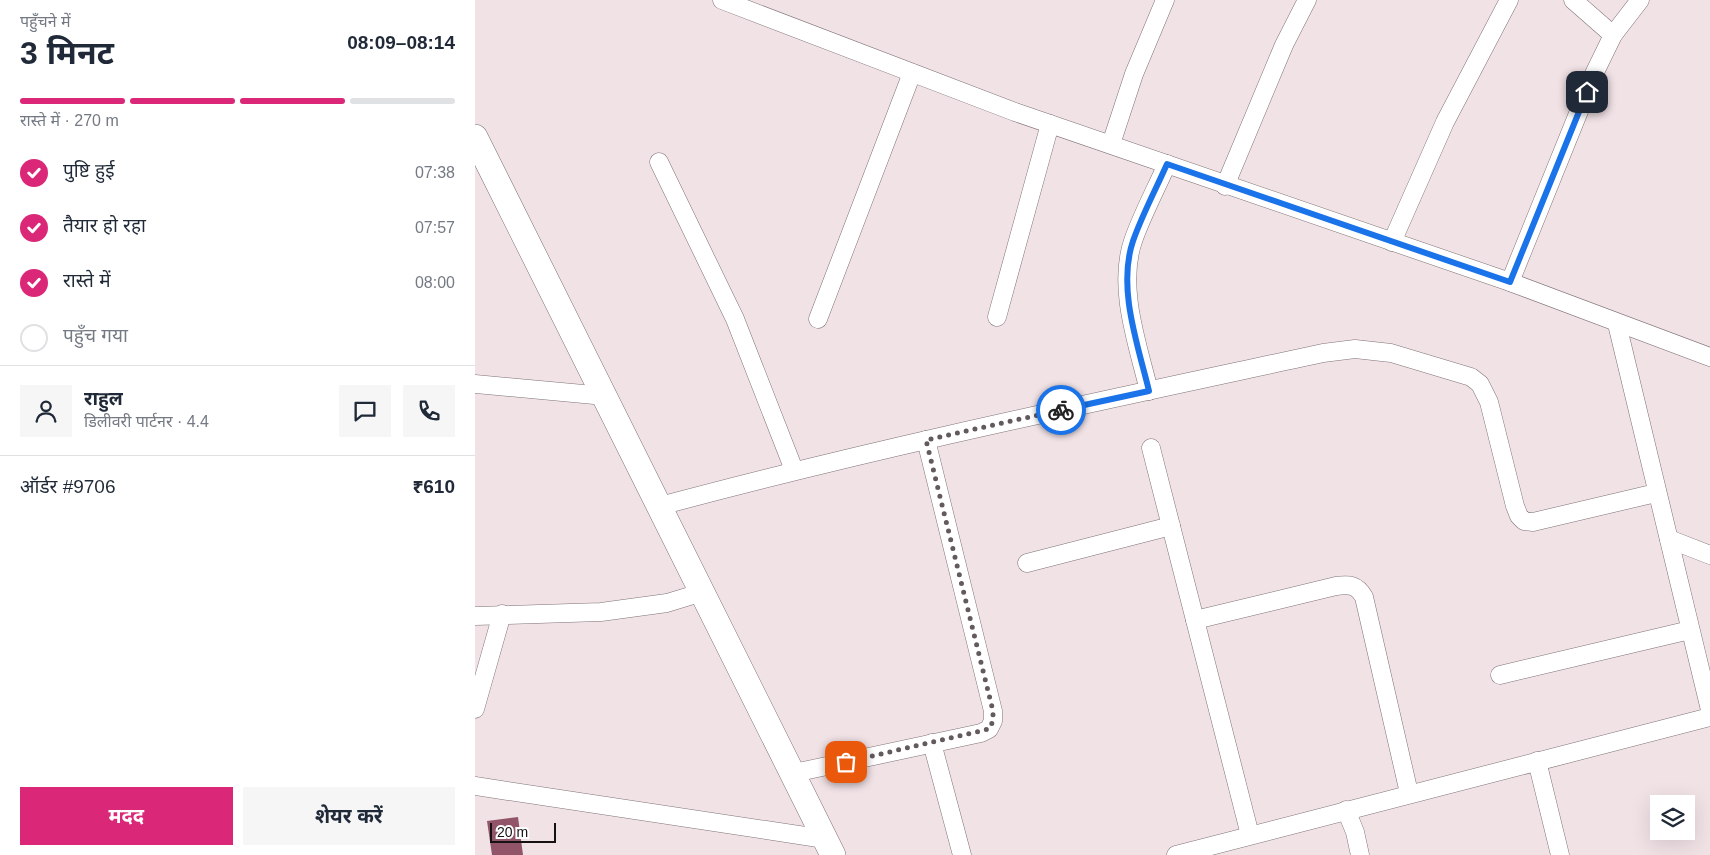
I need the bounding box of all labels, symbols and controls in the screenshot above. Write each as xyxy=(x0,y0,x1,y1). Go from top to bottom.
text: पहुँचने में xyxy=(20,13,71,30)
text: 08:09–08:14 xyxy=(347,32,455,53)
text: 3 मिनट xyxy=(20,35,114,71)
pin xyxy=(1566,71,1608,113)
icon: home xyxy=(1573,78,1601,106)
text: रास्ते में · 270 m xyxy=(20,112,119,129)
icon: check xyxy=(20,159,48,187)
text: पुष्टि हुई xyxy=(63,160,115,181)
text: 07:38 xyxy=(415,164,455,181)
icon: check xyxy=(20,214,48,242)
text: तैयार हो रहा xyxy=(63,215,146,236)
text: 07:57 xyxy=(415,219,455,236)
icon: check xyxy=(20,269,48,297)
text: रास्ते में xyxy=(63,270,111,291)
text: 08:00 xyxy=(415,274,455,291)
text: पहुँच गया xyxy=(63,325,128,346)
button: person xyxy=(20,385,72,437)
button: chat xyxy=(339,385,391,437)
button: phone xyxy=(403,385,455,437)
courier xyxy=(1036,385,1086,435)
text: राहुल xyxy=(84,388,123,409)
icon: bike xyxy=(1047,396,1075,424)
text: डिलीवरी पार्टनर · 4.4 xyxy=(84,413,209,430)
text: ऑर्डर #9706 xyxy=(20,476,116,497)
text: ₹610 xyxy=(412,476,455,497)
pin xyxy=(825,741,867,783)
icon: bag xyxy=(832,748,860,776)
button: मदद xyxy=(20,787,233,845)
button: शेयर करें xyxy=(243,787,455,845)
map controls xyxy=(1650,795,1695,840)
button: layers xyxy=(1650,795,1695,840)
scale bar xyxy=(490,820,556,843)
text: 20 m xyxy=(497,824,528,840)

